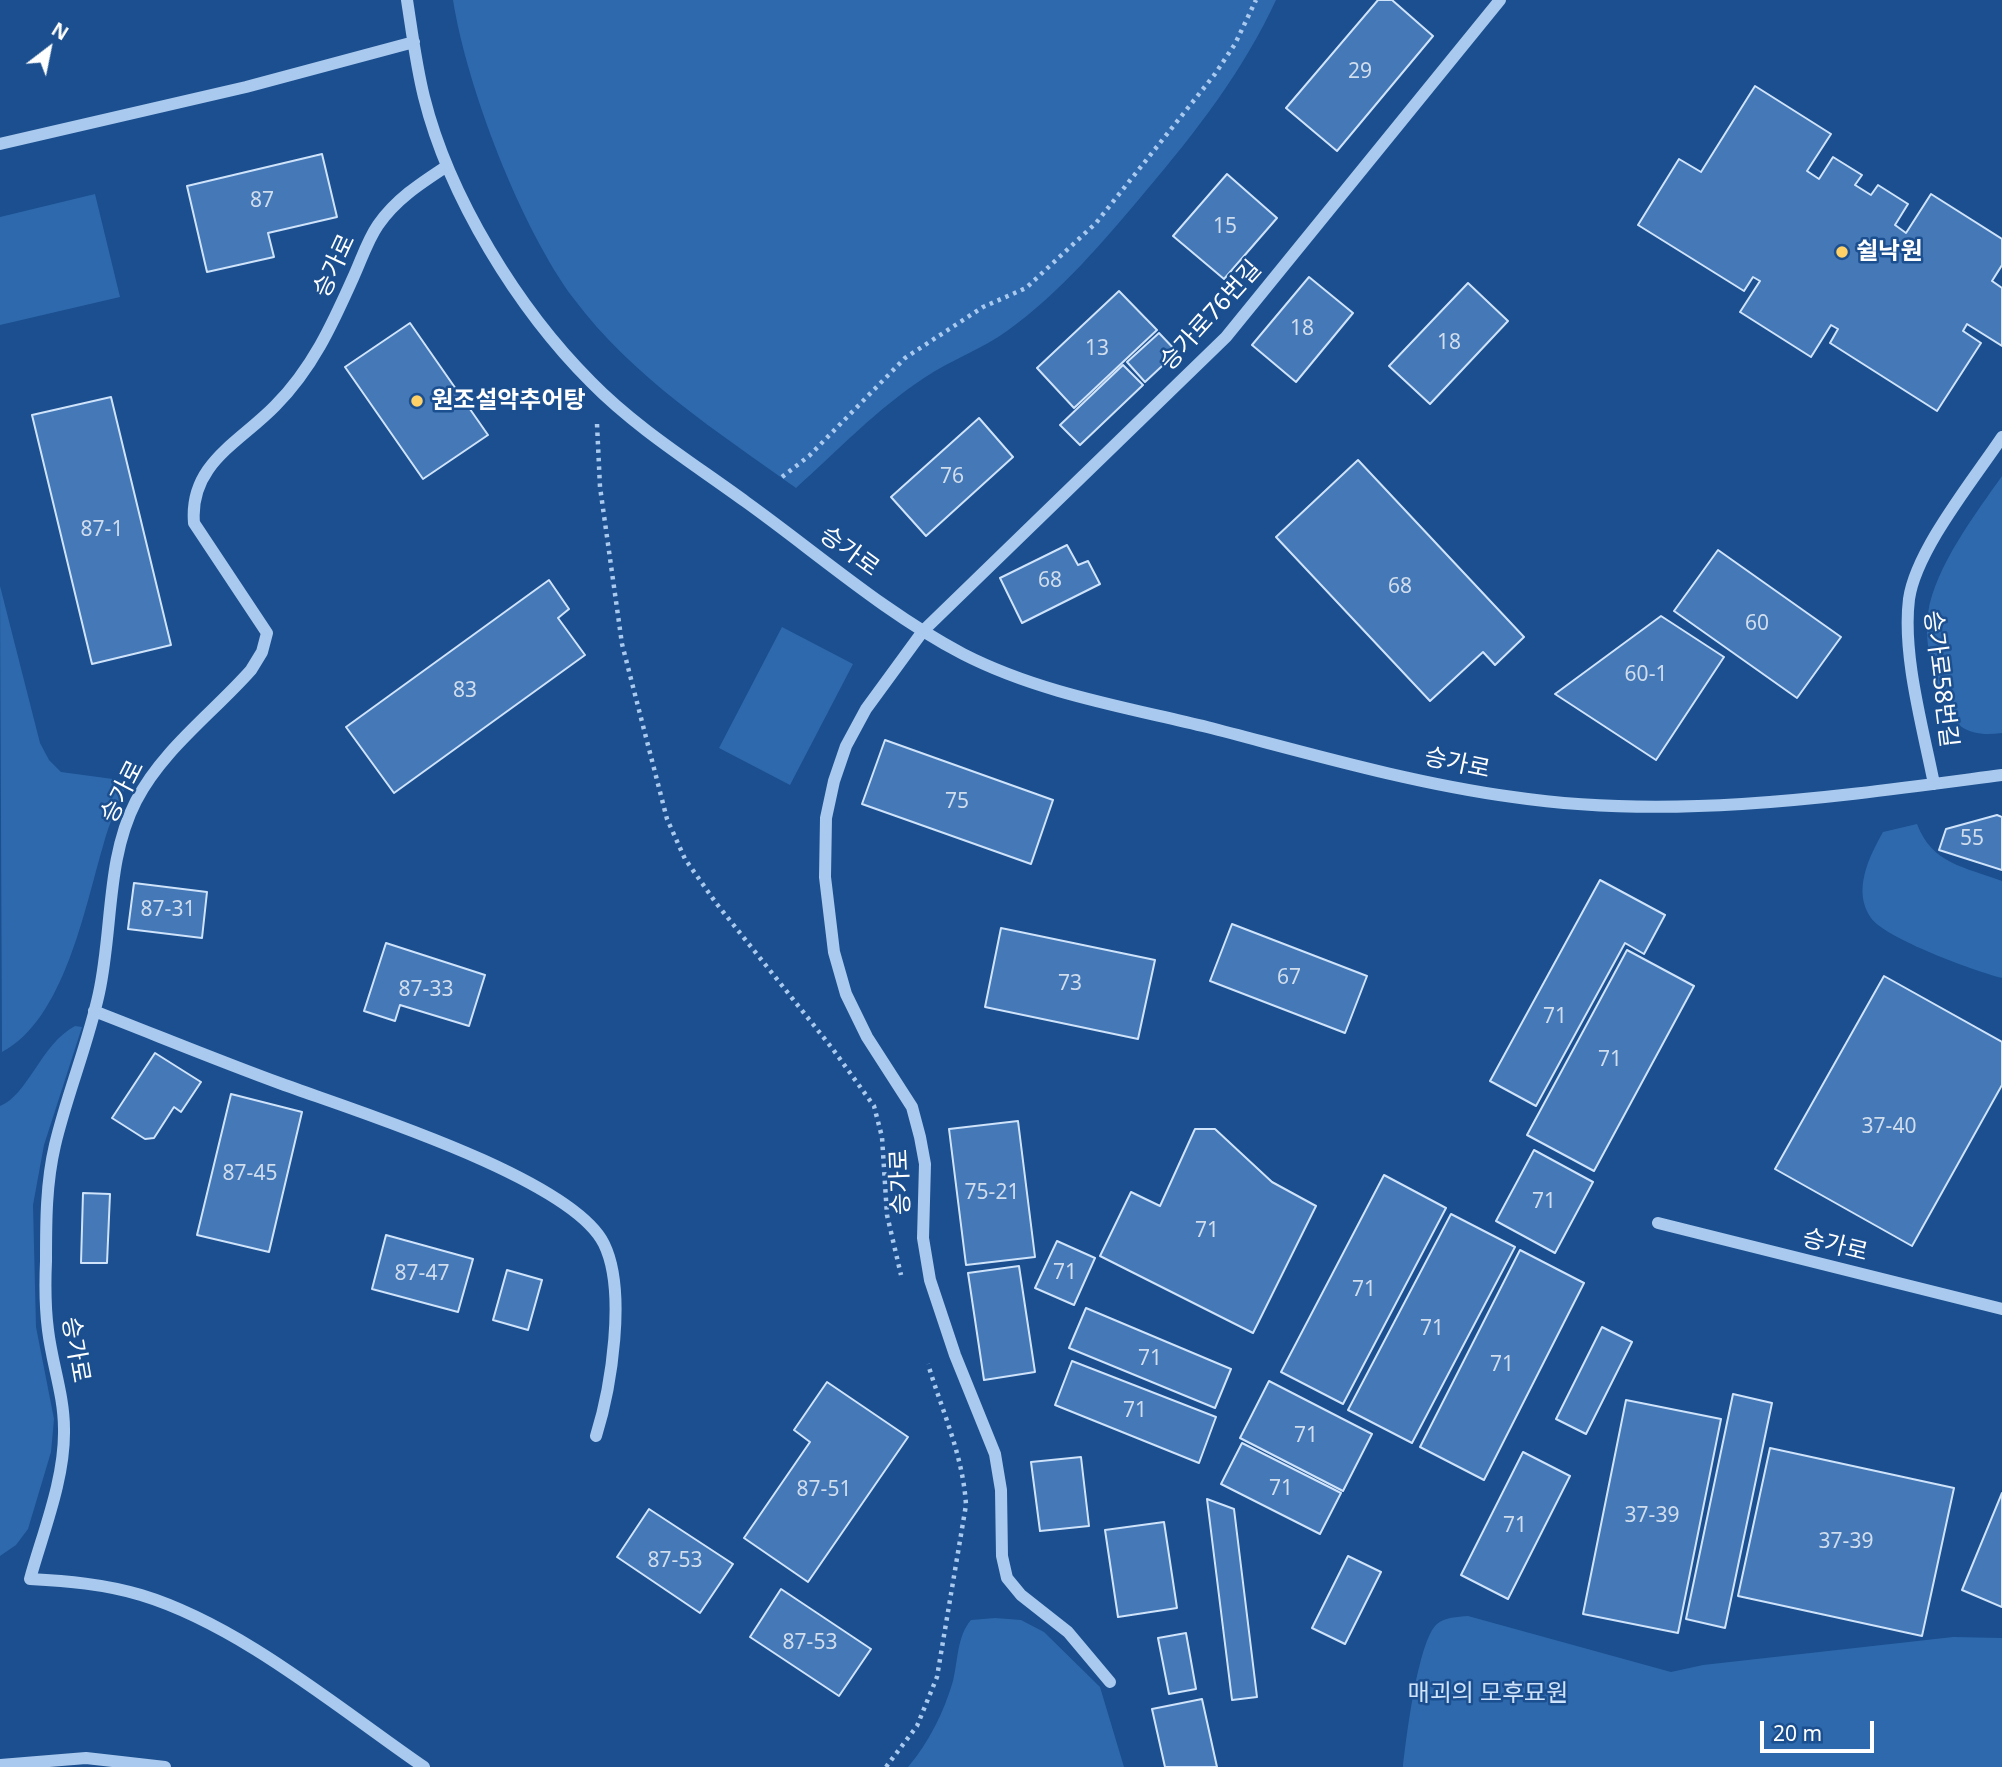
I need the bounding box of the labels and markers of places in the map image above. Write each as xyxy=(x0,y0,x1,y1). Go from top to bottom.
place label: 쉴낙원 xyxy=(1856,238,1922,266)
marker: 쉴낙원 xyxy=(1834,244,1850,260)
place label: 원조설악추어탕 xyxy=(431,387,586,415)
marker: 원조설악추어탕 xyxy=(409,393,425,409)

